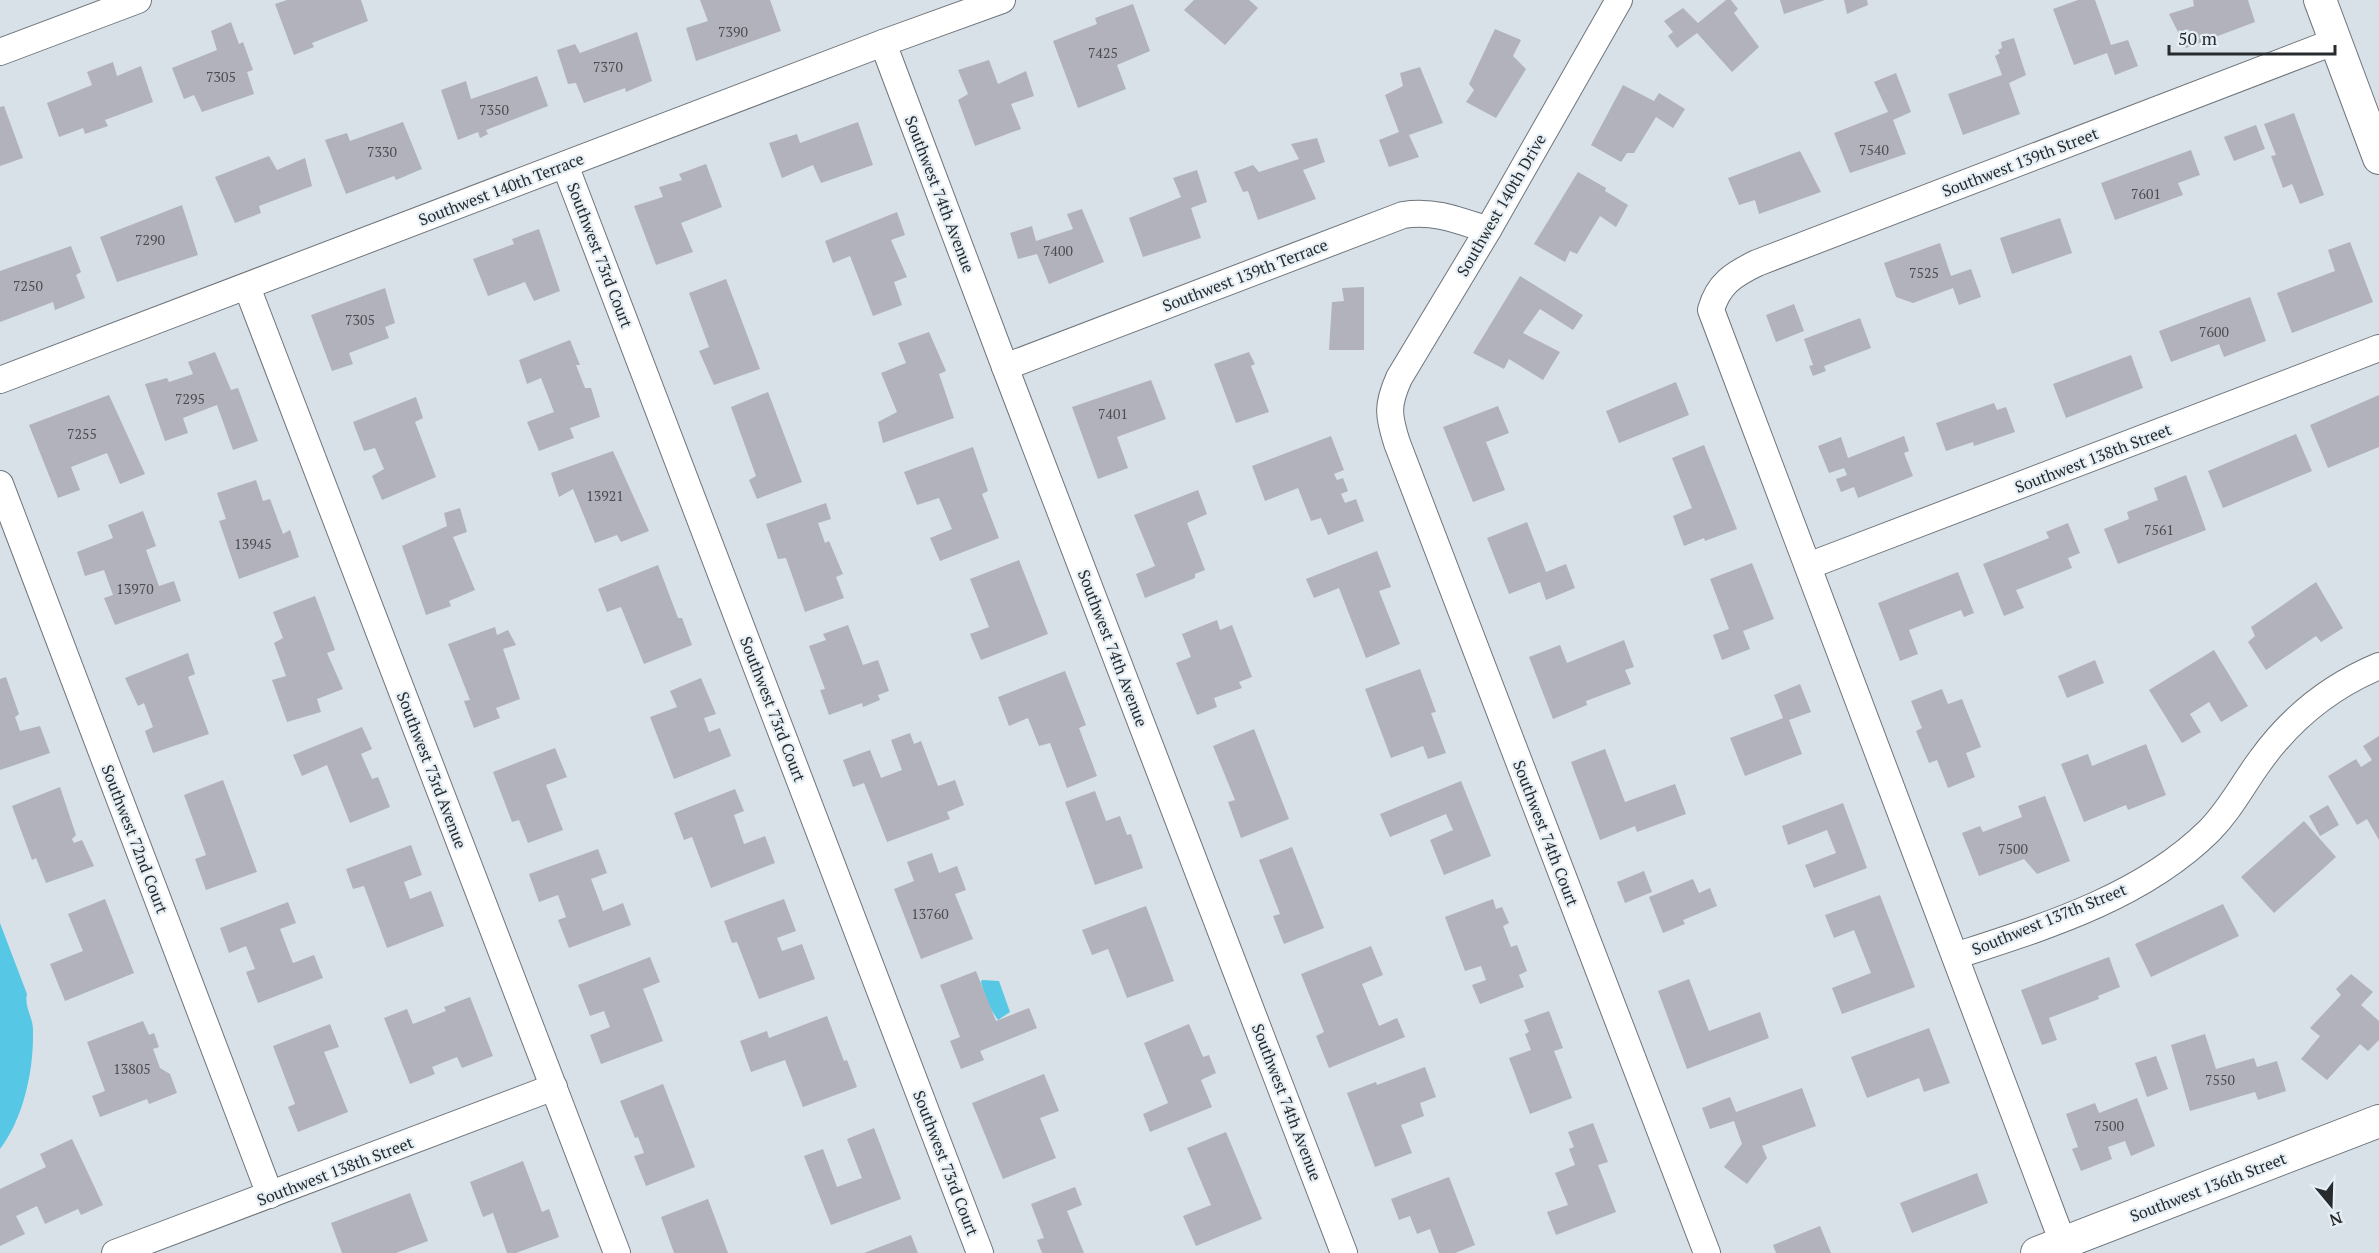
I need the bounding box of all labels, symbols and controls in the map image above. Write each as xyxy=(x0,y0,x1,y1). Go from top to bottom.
scale bar xyxy=(2169,18,2336,56)
house number: 7390 xyxy=(718,22,748,41)
text: 50 m xyxy=(2178,26,2218,50)
house number: 7425 xyxy=(1088,43,1118,62)
house number: 7370 xyxy=(593,57,623,76)
house number: 7305 xyxy=(206,67,236,86)
house number: 7350 xyxy=(479,100,509,119)
street label: Southwest 74th Avenue xyxy=(900,112,980,276)
street label: Southwest 139th Street xyxy=(1939,122,2101,202)
street label: Southwest 140th Drive xyxy=(1451,130,1551,280)
house number: 7540 xyxy=(1859,140,1889,159)
house number: 7330 xyxy=(367,142,397,161)
street label: Southwest 140th Terrace xyxy=(415,147,587,231)
street label: Southwest 73rd Court xyxy=(562,179,638,331)
house number: 7601 xyxy=(2131,184,2161,203)
house number: 7290 xyxy=(135,230,165,249)
street label: Southwest 139th Terrace xyxy=(1159,233,1331,317)
house number: 7400 xyxy=(1043,241,1073,260)
house number: 7525 xyxy=(1909,263,1939,282)
house number: 7250 xyxy=(13,276,43,295)
house number: 7305 xyxy=(345,310,375,329)
house number: 7600 xyxy=(2199,322,2229,341)
house number: 7295 xyxy=(175,389,205,408)
house number: 7401 xyxy=(1098,404,1128,423)
street label: Southwest 138th Street xyxy=(2012,418,2174,498)
house number: 7255 xyxy=(67,424,97,443)
house number: 13921 xyxy=(586,486,624,505)
house number: 7561 xyxy=(2144,520,2174,539)
house number: 13945 xyxy=(234,534,272,553)
street label: Southwest 74th Avenue xyxy=(1073,566,1153,730)
house number: 13970 xyxy=(116,579,154,598)
street label: Southwest 73rd Court xyxy=(735,633,811,785)
street label: Southwest 73rd Avenue xyxy=(392,688,472,852)
street label: Southwest 74th Court xyxy=(1508,757,1584,909)
street label: Southwest 72nd Court xyxy=(96,762,174,917)
house number: 7500 xyxy=(1998,839,2028,858)
street label: Southwest 137th Street xyxy=(1968,878,2130,960)
house number: 13760 xyxy=(911,904,949,923)
street label: Southwest 74th Avenue xyxy=(1247,1020,1327,1184)
house number: 13805 xyxy=(113,1059,151,1078)
house number: 7550 xyxy=(2205,1070,2235,1089)
street label: Southwest 73rd Court xyxy=(908,1087,984,1239)
house number: 7500 xyxy=(2094,1116,2124,1135)
street label: Southwest 138th Street xyxy=(254,1131,416,1211)
street label: Southwest 136th Street xyxy=(2127,1147,2289,1227)
north arrow xyxy=(2301,1175,2361,1235)
text: N xyxy=(2327,1207,2345,1232)

